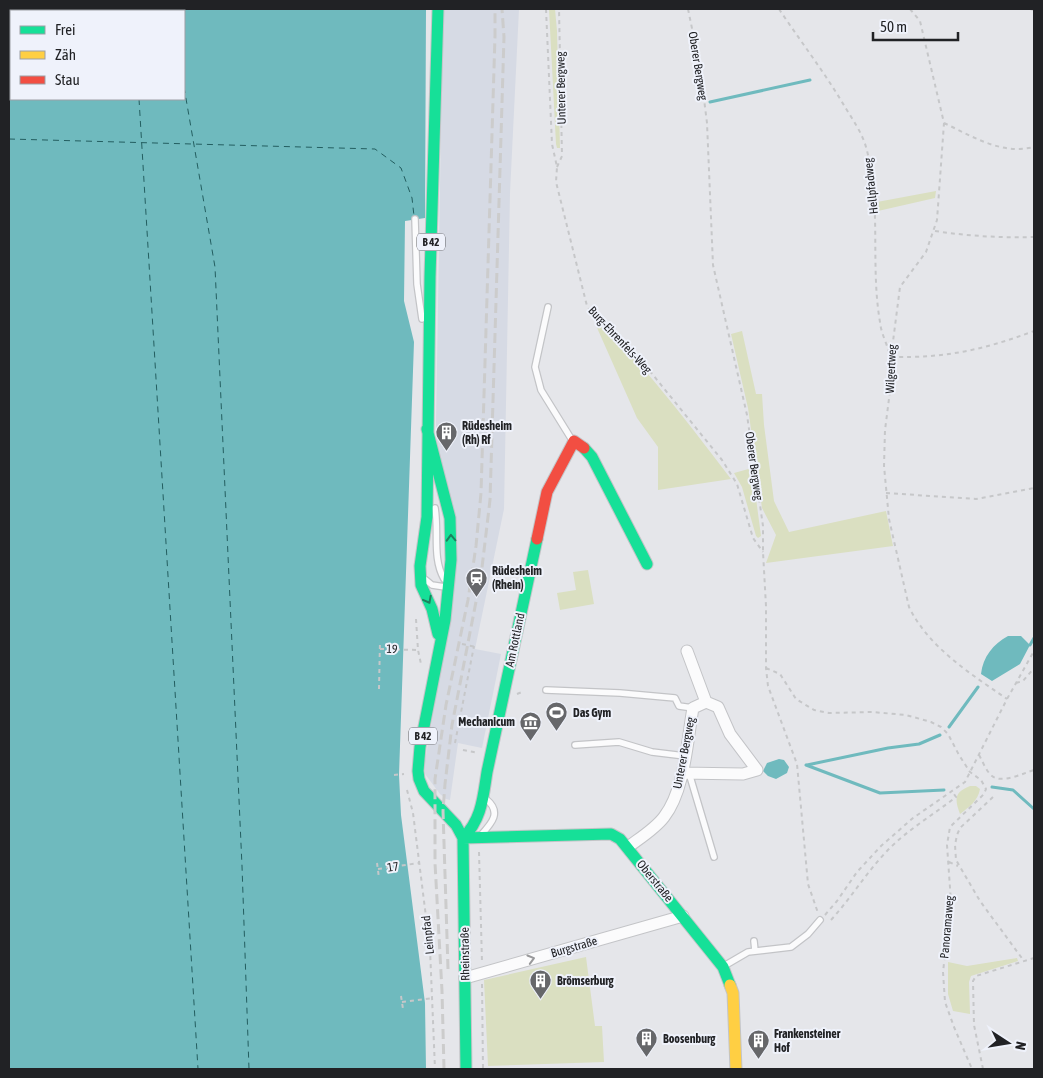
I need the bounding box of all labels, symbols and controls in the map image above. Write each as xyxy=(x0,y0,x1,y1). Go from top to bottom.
legend xyxy=(10,10,185,100)
scale bar xyxy=(873,10,958,42)
text: 50 m xyxy=(880,18,907,35)
text: Frei xyxy=(55,21,75,38)
street label: Oberer Bergweg xyxy=(686,31,710,102)
text: Zäh xyxy=(55,46,76,63)
street label: Unterer Bergweg xyxy=(553,51,569,125)
text: Stau xyxy=(55,71,80,88)
street label: Hellpfadweg xyxy=(861,156,881,215)
road number: B 42 xyxy=(417,233,445,250)
street label: Burg-Ehrenfels-Weg xyxy=(585,304,655,377)
street label: Wilgertweg xyxy=(883,343,899,394)
place label: Rüdesheim (Rh) Rf xyxy=(462,419,512,447)
building icon: Rüdesheim (Rh) Rf xyxy=(434,421,458,452)
street label: Oberer Bergweg xyxy=(742,431,766,502)
one-way arrow xyxy=(446,534,456,542)
place label: Rüdesheim (Rhein) xyxy=(492,564,542,592)
station icon: Rüdesheim (Rhein) xyxy=(464,566,488,597)
one-way arrow xyxy=(422,595,432,604)
street label: Am Rottland xyxy=(502,612,528,668)
street label: 19 xyxy=(386,642,398,656)
sports icon: Das Gym xyxy=(545,701,569,732)
place label: Das Gym xyxy=(573,706,611,720)
museum icon: Mechanicum xyxy=(519,710,543,741)
place label: Mechanicum xyxy=(458,715,515,729)
street label: Unterer Bergweg xyxy=(670,715,698,790)
road number: B 42 xyxy=(409,728,437,744)
street label: Oberstraße xyxy=(634,857,676,905)
street label: 17 xyxy=(386,859,400,875)
street label: Panoramaweg xyxy=(937,894,957,959)
street label: Leinpfad xyxy=(419,915,437,955)
street label: Rheinstraße xyxy=(458,927,472,981)
street label: Burgstraße xyxy=(549,934,599,960)
one-way arrow xyxy=(526,954,535,965)
building icon: Brömserburg xyxy=(529,969,553,1000)
place label: Brömserburg xyxy=(557,974,614,988)
north arrow xyxy=(983,1018,1033,1068)
building icon: Boosenburg xyxy=(635,1027,659,1058)
place label: Frankensteiner Hof xyxy=(774,1027,841,1055)
building icon: Frankensteiner Hof xyxy=(746,1029,770,1060)
place label: Boosenburg xyxy=(663,1032,716,1046)
text: N xyxy=(1012,1040,1029,1051)

